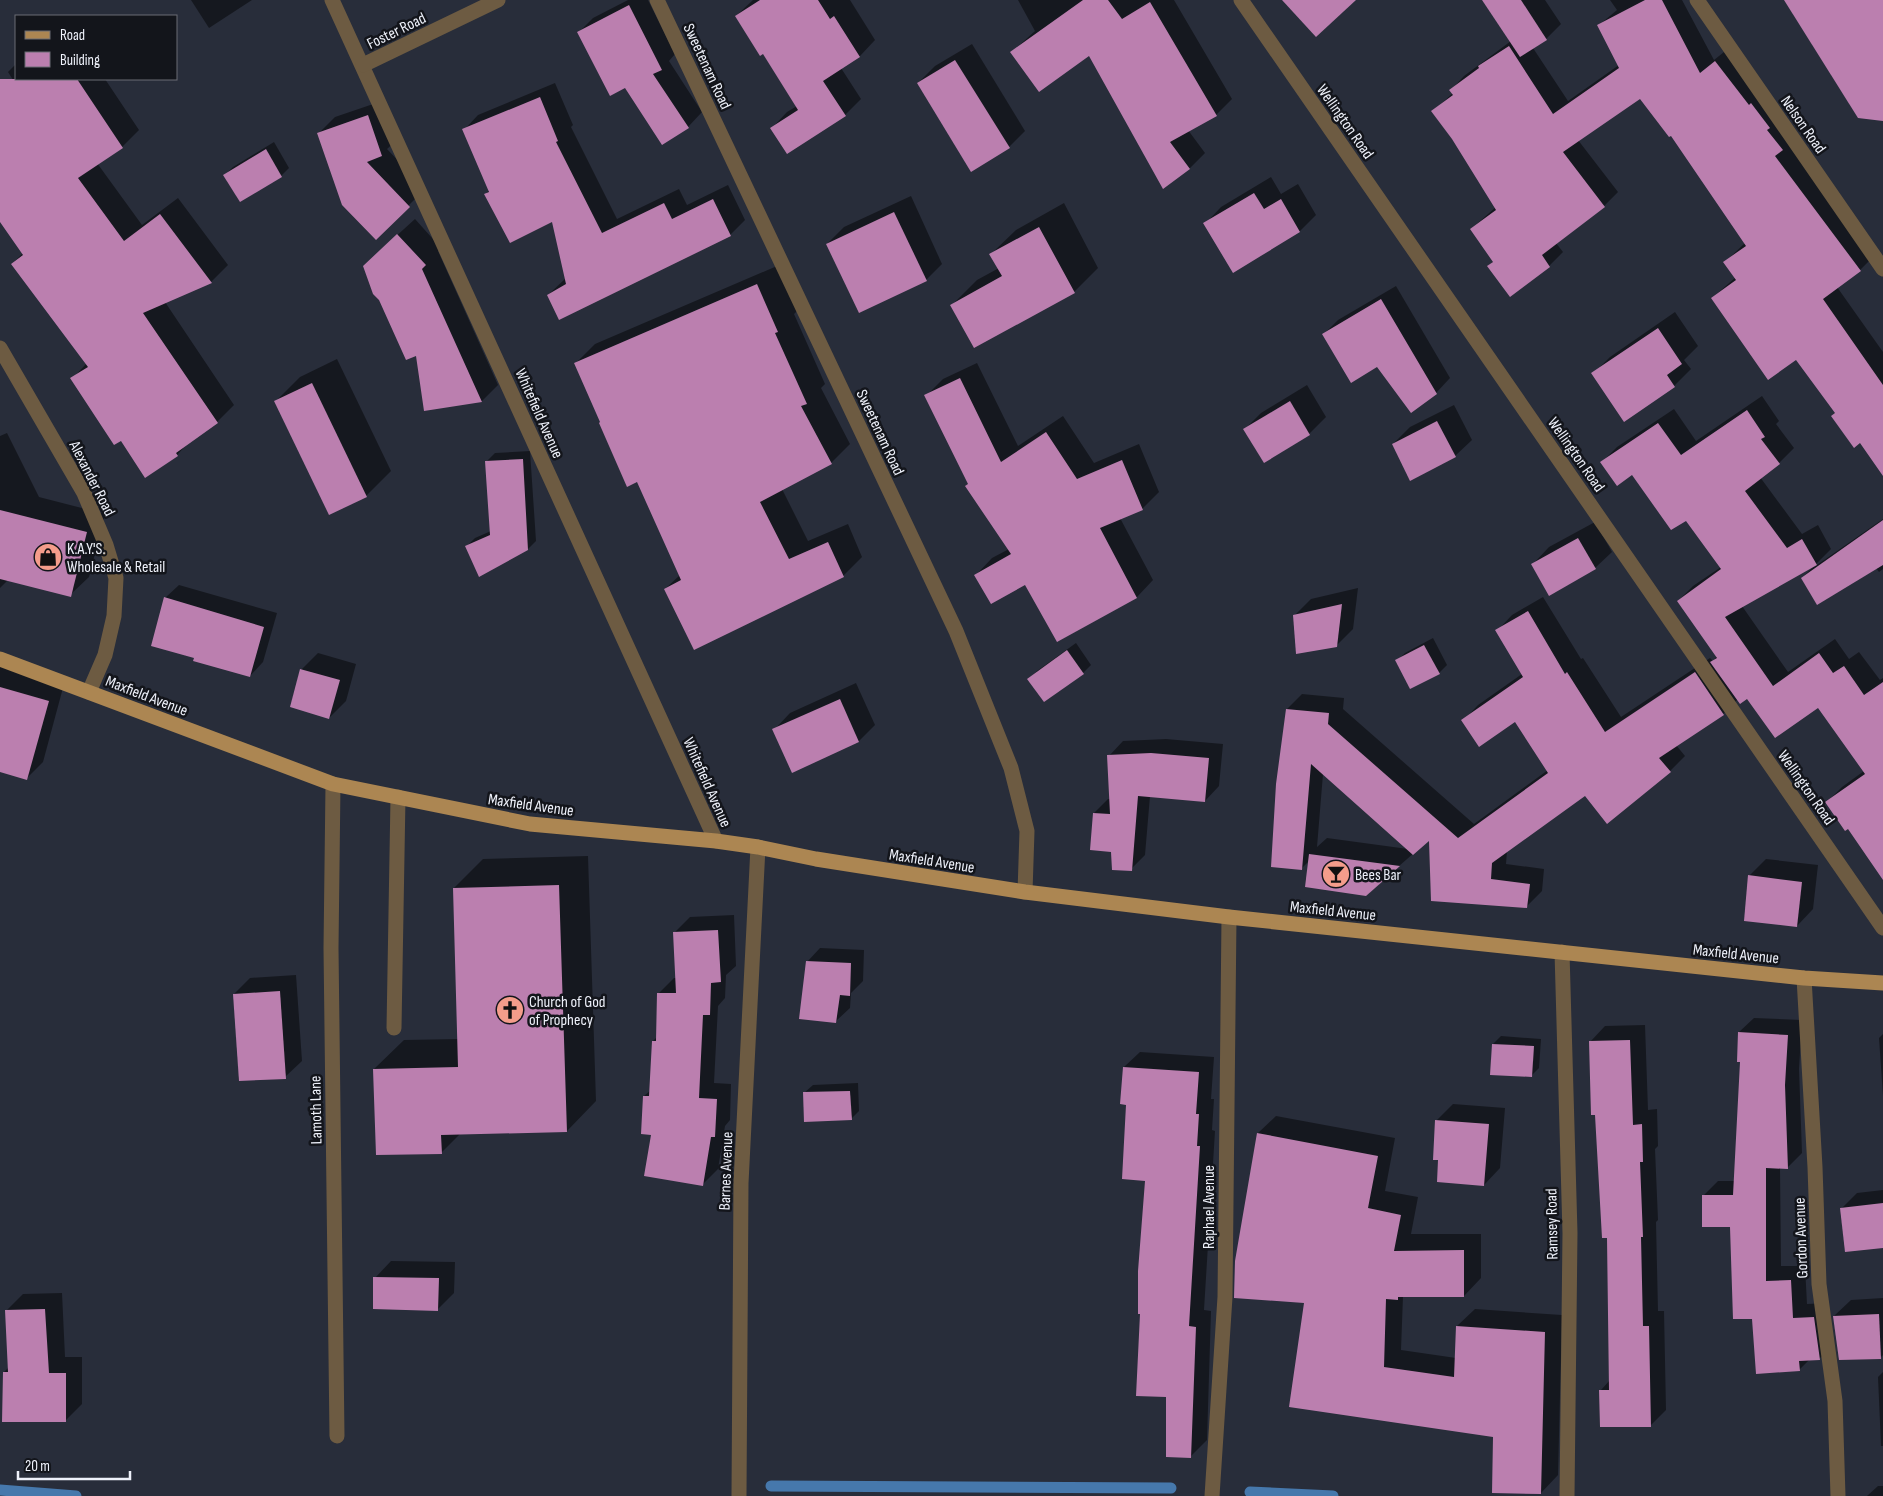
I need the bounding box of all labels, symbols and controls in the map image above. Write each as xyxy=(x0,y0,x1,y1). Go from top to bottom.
street label: Foster Road xyxy=(364,9,429,54)
legend xyxy=(15,15,178,80)
street label: Sweetenam Road xyxy=(679,21,735,112)
text: Road xyxy=(60,26,85,45)
text: Building xyxy=(60,51,100,70)
street label: Wellington Road xyxy=(1312,81,1377,163)
street label: Nelson Road xyxy=(1776,92,1829,157)
street label: Whitefield Avenue xyxy=(510,366,567,461)
street label: Sweetenam Road xyxy=(852,387,908,478)
street label: Wellington Road xyxy=(1543,414,1608,496)
street label: Alexander Road xyxy=(64,437,119,520)
place label: K.A.Y.'S. Wholesale & Retail xyxy=(67,540,165,577)
shop icon: K.A.Y.'S. Wholesale & Retail xyxy=(33,542,63,572)
street label: Maxfield Avenue xyxy=(103,672,190,721)
street label: Whitefield Avenue xyxy=(678,735,735,830)
street label: Wellington Road xyxy=(1773,747,1838,829)
street label: Maxfield Avenue xyxy=(487,790,575,821)
street label: Maxfield Avenue xyxy=(888,845,976,878)
bar icon: Bees Bar xyxy=(1321,859,1351,889)
place label: Bees Bar xyxy=(1355,866,1402,885)
street label: Maxfield Avenue xyxy=(1289,898,1377,925)
street label: Maxfield Avenue xyxy=(1692,941,1780,968)
place label: Church of God of Prophecy xyxy=(529,993,606,1030)
church icon: Church of God of Prophecy xyxy=(495,995,525,1025)
street label: Lamoth Lane xyxy=(306,1076,327,1144)
street label: Barnes Avenue xyxy=(716,1131,737,1211)
street label: Raphael Avenue xyxy=(1200,1165,1219,1249)
street label: Ramsey Road xyxy=(1542,1188,1563,1260)
street label: Gordon Avenue xyxy=(1791,1197,1812,1279)
scale bar xyxy=(18,1448,130,1480)
text: 20 m xyxy=(25,1457,50,1476)

